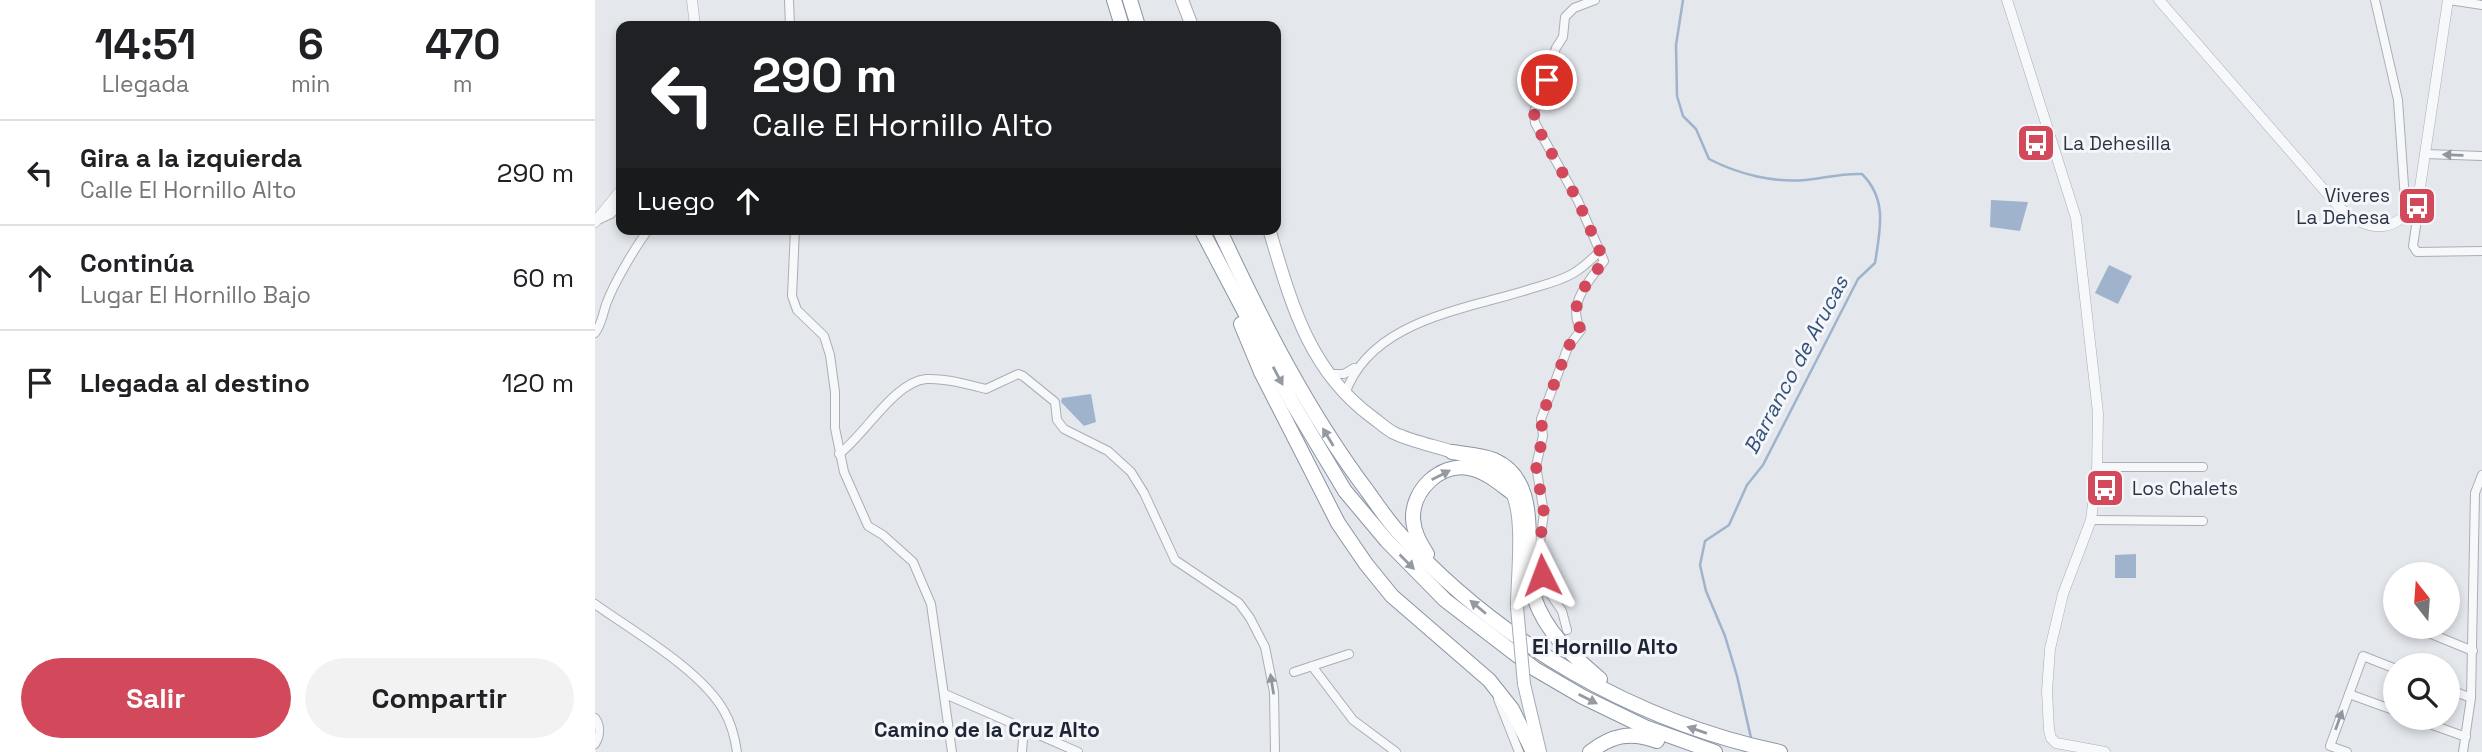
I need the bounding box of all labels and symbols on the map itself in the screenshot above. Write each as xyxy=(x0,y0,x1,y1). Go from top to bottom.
pin xyxy=(1517,50,1577,110)
bus stop icon: La Dehesilla xyxy=(2015,122,2057,164)
place label: La Dehesilla xyxy=(2063,131,2171,156)
one-way arrow xyxy=(2442,150,2464,161)
place label: Viveres La Dehesa xyxy=(2296,183,2390,230)
bus stop icon: Viveres La Dehesa xyxy=(2396,185,2438,227)
water label: Barranco de Arucas xyxy=(1737,270,1854,459)
one-way arrow xyxy=(1272,366,1284,386)
one-way arrow xyxy=(1322,428,1335,447)
bus stop icon: Los Chalets xyxy=(2084,467,2126,509)
one-way arrow xyxy=(1431,469,1451,480)
place label: Los Chalets xyxy=(2132,476,2238,501)
position arrow xyxy=(1505,538,1579,612)
one-way arrow xyxy=(1399,553,1415,570)
north arrow xyxy=(2383,562,2461,639)
one-way arrow xyxy=(1469,600,1486,615)
district label: El Hornillo Alto xyxy=(1532,633,1678,660)
one-way arrow xyxy=(1266,673,1277,695)
one-way arrow xyxy=(1578,694,1598,705)
one-way arrow xyxy=(2334,709,2345,730)
district label: Camino de la Cruz Alto xyxy=(874,716,1100,743)
one-way arrow xyxy=(1686,724,1707,735)

